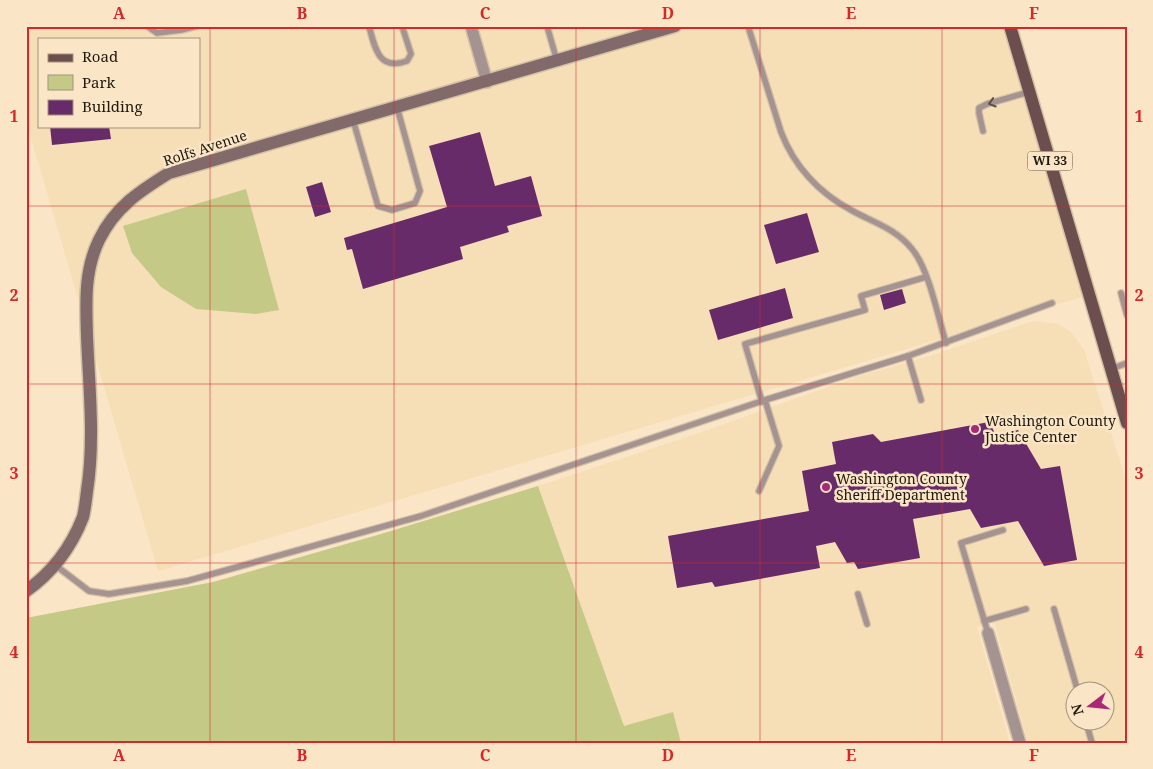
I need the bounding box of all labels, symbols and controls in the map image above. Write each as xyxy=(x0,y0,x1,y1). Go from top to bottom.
text: A xyxy=(113,2,126,24)
text: B xyxy=(297,2,308,24)
text: C xyxy=(480,2,491,24)
text: D xyxy=(662,2,674,24)
text: E xyxy=(846,2,856,24)
text: F xyxy=(1029,2,1039,24)
legend xyxy=(38,38,200,128)
text: Road xyxy=(82,46,118,66)
text: Park xyxy=(82,72,116,92)
text: Building xyxy=(82,96,143,116)
one-way arrow xyxy=(989,97,997,107)
text: 1 xyxy=(9,105,19,127)
text: 1 xyxy=(1134,105,1144,127)
street label: Rolfs Avenue xyxy=(161,125,249,170)
road number: WI 33 xyxy=(1028,152,1072,170)
text: 2 xyxy=(9,284,19,306)
text: 2 xyxy=(1134,284,1144,306)
place label: Washington County Justice Center xyxy=(984,411,1116,446)
marker: Washington County Justice Center xyxy=(969,423,981,435)
text: 3 xyxy=(9,462,19,484)
text: 3 xyxy=(1134,462,1144,484)
place label: Washington County Sheriff Department xyxy=(836,469,967,504)
marker: Washington County Sheriff Department xyxy=(820,481,832,493)
text: 4 xyxy=(9,641,19,663)
text: 4 xyxy=(1134,641,1144,663)
north arrow xyxy=(1066,682,1116,732)
text: N xyxy=(1066,702,1088,718)
text: A xyxy=(113,744,126,766)
text: B xyxy=(297,744,308,766)
text: C xyxy=(480,744,491,766)
text: D xyxy=(662,744,674,766)
text: E xyxy=(846,744,856,766)
text: F xyxy=(1029,744,1039,766)

